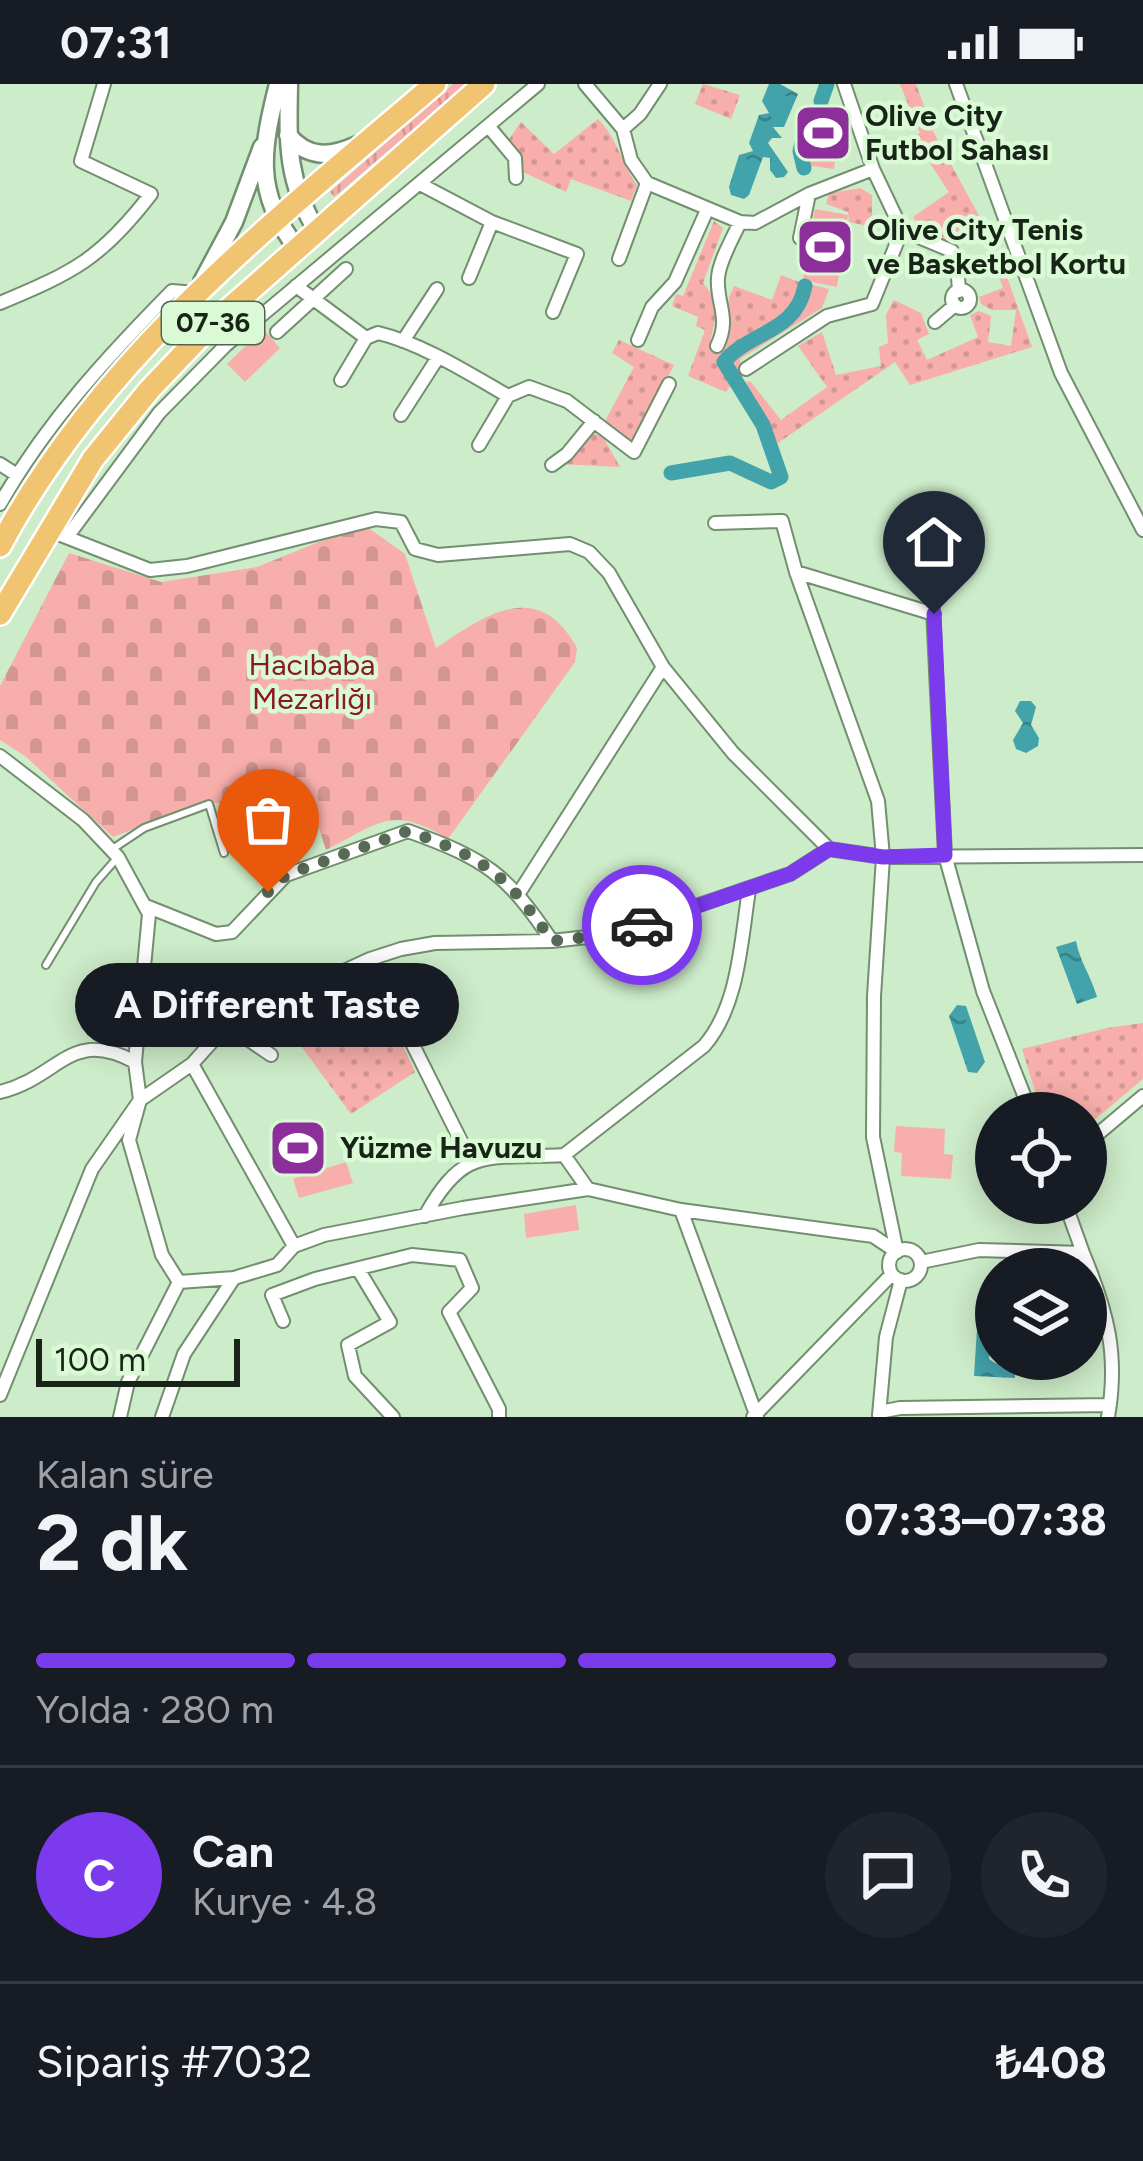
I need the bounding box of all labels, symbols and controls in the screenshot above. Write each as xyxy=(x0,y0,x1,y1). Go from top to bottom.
text: 07:31 xyxy=(60,15,172,69)
place label: Olive City Futbol Sahası xyxy=(865,97,1049,168)
sports icon: Olive City Futbol Sahası xyxy=(792,102,854,164)
place label: Olive City Tenis ve Basketbol Kortu xyxy=(867,211,1126,282)
sports icon: Olive City Tenis ve Basketbol Kortu xyxy=(794,216,856,278)
road number: 07-36 xyxy=(162,302,264,344)
pin xyxy=(883,491,985,614)
icon: home xyxy=(901,509,967,575)
park label: Hacıbaba Mezarlığı xyxy=(249,646,375,717)
pin xyxy=(217,769,319,892)
icon: bag xyxy=(235,787,301,853)
courier xyxy=(582,865,702,985)
icon: car xyxy=(609,892,675,958)
callout: A Different Taste xyxy=(76,964,460,1048)
text: A Different Taste xyxy=(114,981,420,1028)
map controls xyxy=(975,1092,1107,1380)
button: locate xyxy=(975,1092,1107,1224)
sports icon: Yüzme Havuzu xyxy=(267,1117,329,1179)
place label: Yüzme Havuzu xyxy=(340,1129,542,1166)
button: layers xyxy=(975,1248,1107,1380)
scale bar xyxy=(36,1333,240,1386)
text: 100 m xyxy=(54,1340,146,1379)
text: Kalan süre xyxy=(36,1451,214,1498)
text: 07:33–07:38 xyxy=(844,1492,1107,1546)
text: 2 dk xyxy=(36,1496,188,1590)
text: Yolda · 280 m xyxy=(36,1686,274,1733)
button: chat xyxy=(825,1812,951,1938)
button: phone xyxy=(981,1812,1107,1938)
text: Can xyxy=(192,1824,274,1878)
text: C xyxy=(83,1848,115,1902)
text: Kurye · 4.8 xyxy=(192,1878,377,1925)
text: Sipariş #7032 xyxy=(36,2034,312,2088)
text: ₺408 xyxy=(996,2035,1107,2089)

